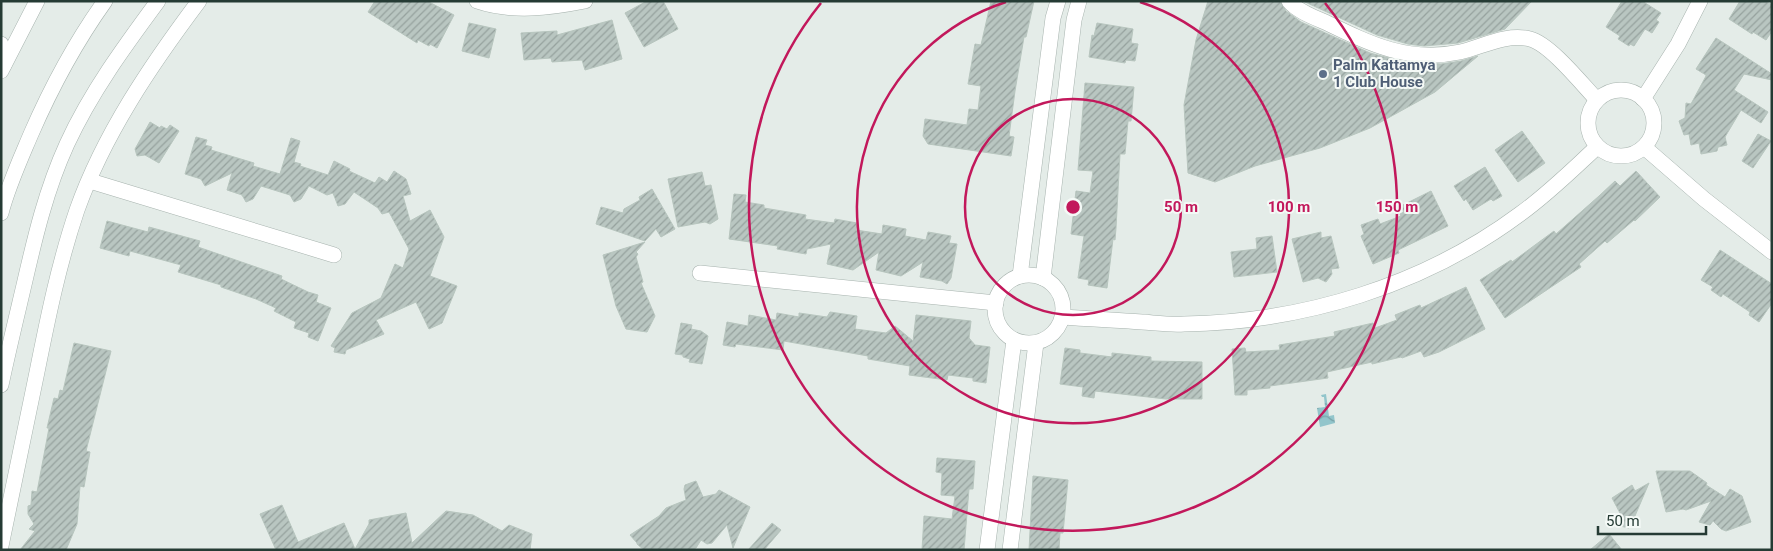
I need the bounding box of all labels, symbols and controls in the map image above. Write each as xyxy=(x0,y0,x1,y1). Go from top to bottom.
place label: Palm Kattamya 1 Club House xyxy=(1333,56,1436,91)
marker: Palm Kattamya 1 Club House xyxy=(1317,68,1329,80)
centre of rings xyxy=(1064,198,1082,216)
text: 50 m xyxy=(1164,198,1198,216)
text: 100 m xyxy=(1268,198,1310,216)
text: 150 m xyxy=(1376,198,1418,216)
scale bar xyxy=(1598,504,1706,536)
text: 50 m xyxy=(1606,512,1640,530)

